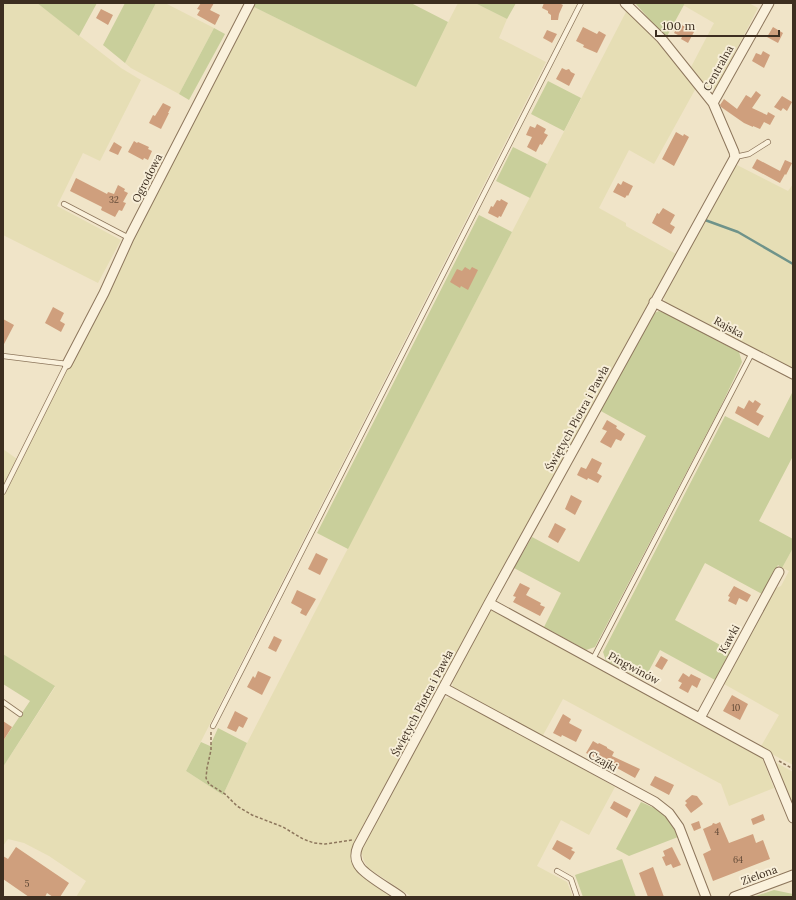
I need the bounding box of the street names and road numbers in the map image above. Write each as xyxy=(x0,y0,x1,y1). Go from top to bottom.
street label: Centralna xyxy=(700,42,736,93)
street label: Ogrodowa xyxy=(129,151,165,205)
street label: Rajska xyxy=(712,313,747,341)
street label: Świętych Piotra i Pawła xyxy=(542,362,612,473)
street label: Kawki xyxy=(715,622,743,656)
street label: Świętych Piotra i Pawła xyxy=(388,647,456,759)
street label: Pingwinów xyxy=(606,649,662,687)
street label: Czajki xyxy=(586,747,620,775)
street label: Zielona xyxy=(739,862,779,888)

